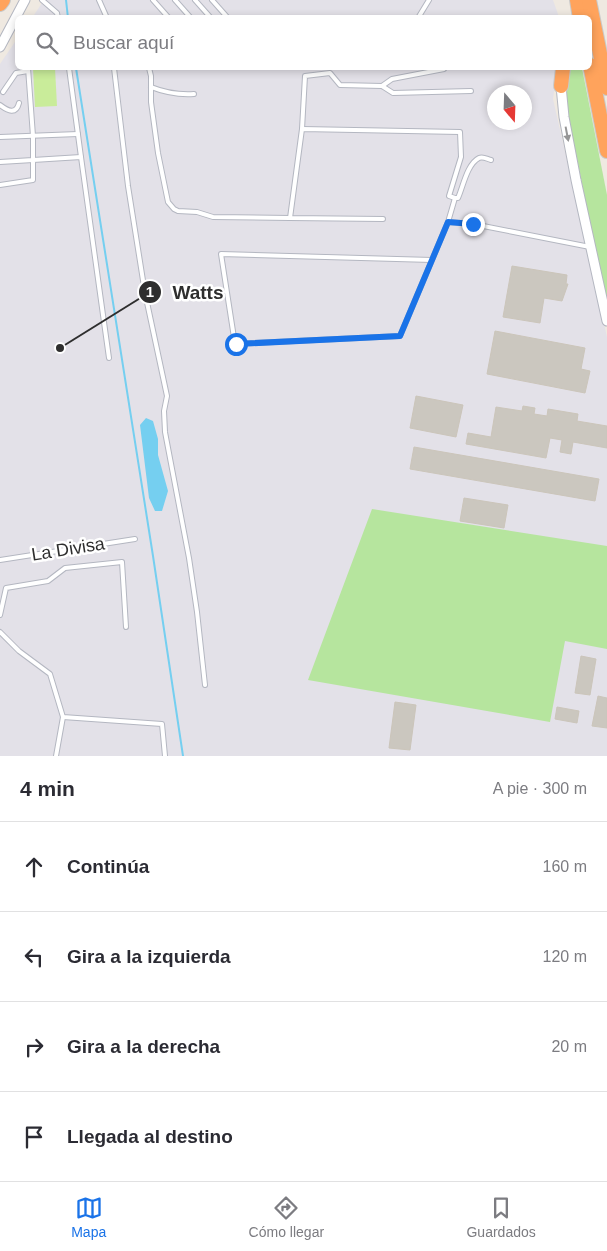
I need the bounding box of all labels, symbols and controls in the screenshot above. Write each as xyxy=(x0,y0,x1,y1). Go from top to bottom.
search box xyxy=(15,15,592,70)
icon: search xyxy=(33,29,61,57)
text: Buscar aquí xyxy=(73,32,174,53)
north arrow xyxy=(487,85,532,130)
one-way arrow xyxy=(564,127,572,143)
route end xyxy=(462,213,485,236)
callout: Watts xyxy=(137,275,233,309)
text: Watts xyxy=(172,282,224,303)
text: 1 xyxy=(146,283,154,300)
route start xyxy=(225,333,248,356)
street label: La Divisa xyxy=(30,533,107,565)
text: 4 min xyxy=(20,777,75,800)
text: A pie · 300 m xyxy=(493,780,587,797)
icon: ahead xyxy=(20,853,48,881)
text: Continúa xyxy=(67,856,149,877)
text: 160 m xyxy=(543,858,587,875)
icon: left xyxy=(20,943,48,971)
text: Gira a la izquierda xyxy=(67,946,231,967)
text: 120 m xyxy=(543,948,587,965)
icon: right xyxy=(20,1033,48,1061)
text: Gira a la derecha xyxy=(67,1036,220,1057)
text: 20 m xyxy=(551,1038,587,1055)
icon: arrive xyxy=(20,1123,48,1151)
text: Llegada al destino xyxy=(67,1126,233,1147)
tab: Mapa xyxy=(71,1194,106,1240)
tab: Cómo llegar xyxy=(249,1194,324,1240)
tab: Guardados xyxy=(466,1194,536,1240)

